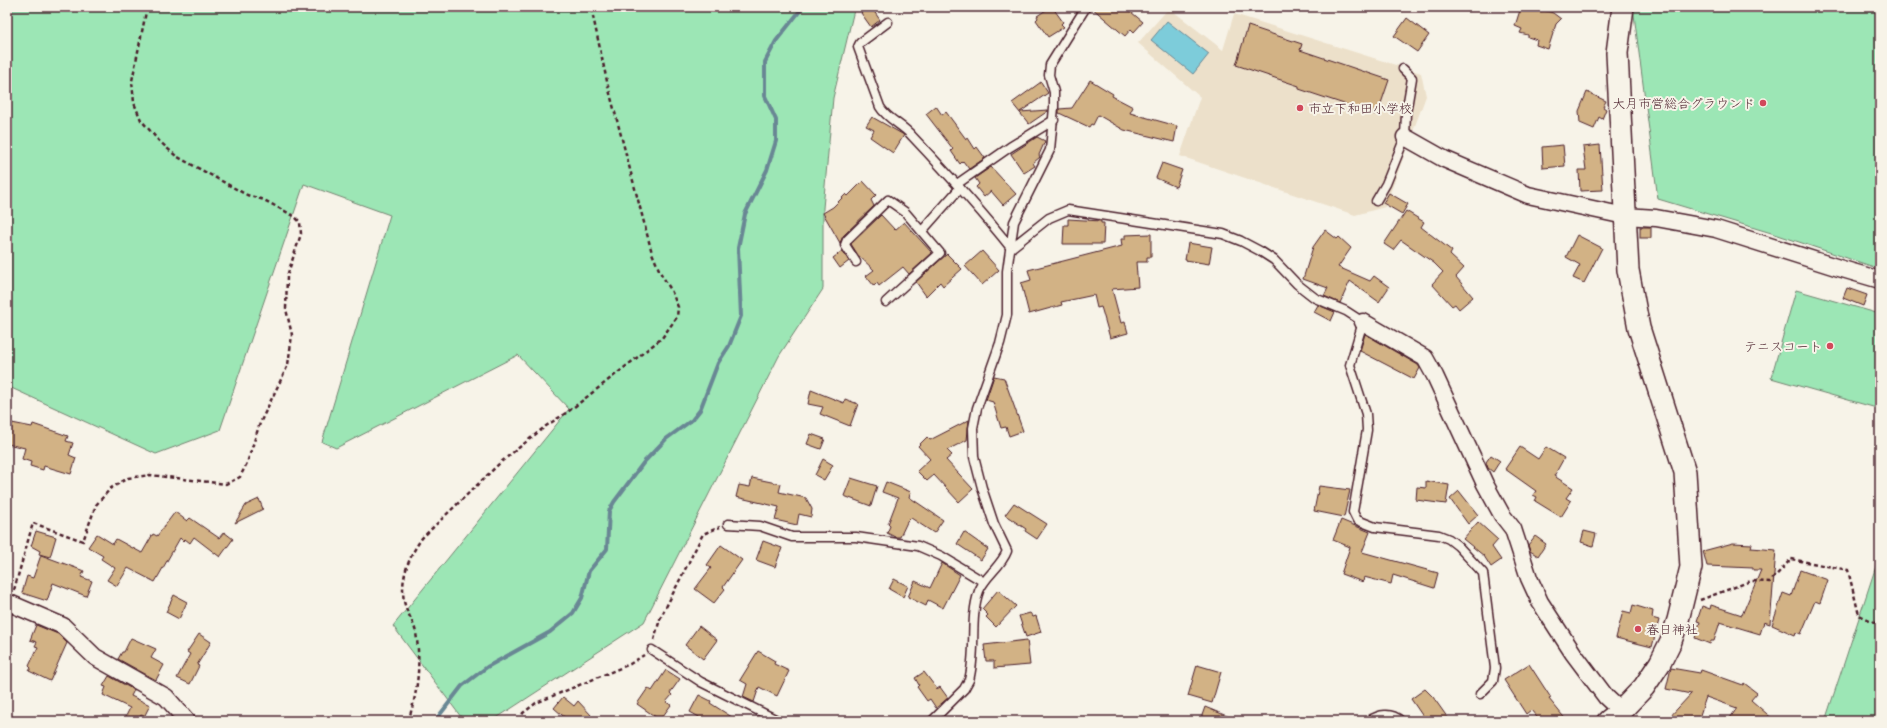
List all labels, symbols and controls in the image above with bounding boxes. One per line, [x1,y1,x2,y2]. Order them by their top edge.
place label: 大月市営総合グラウンド [1612,94,1755,112]
marker: 大月市営総合グラウンド [1758,98,1768,108]
place label: 市立下和田小学校 [1308,99,1412,117]
marker: 市立下和田小学校 [1295,103,1305,113]
place label: テニスコート [1744,337,1822,355]
marker: テニスコート [1825,341,1835,351]
place label: 春日神社 [1646,620,1698,638]
marker: 春日神社 [1633,624,1643,634]

